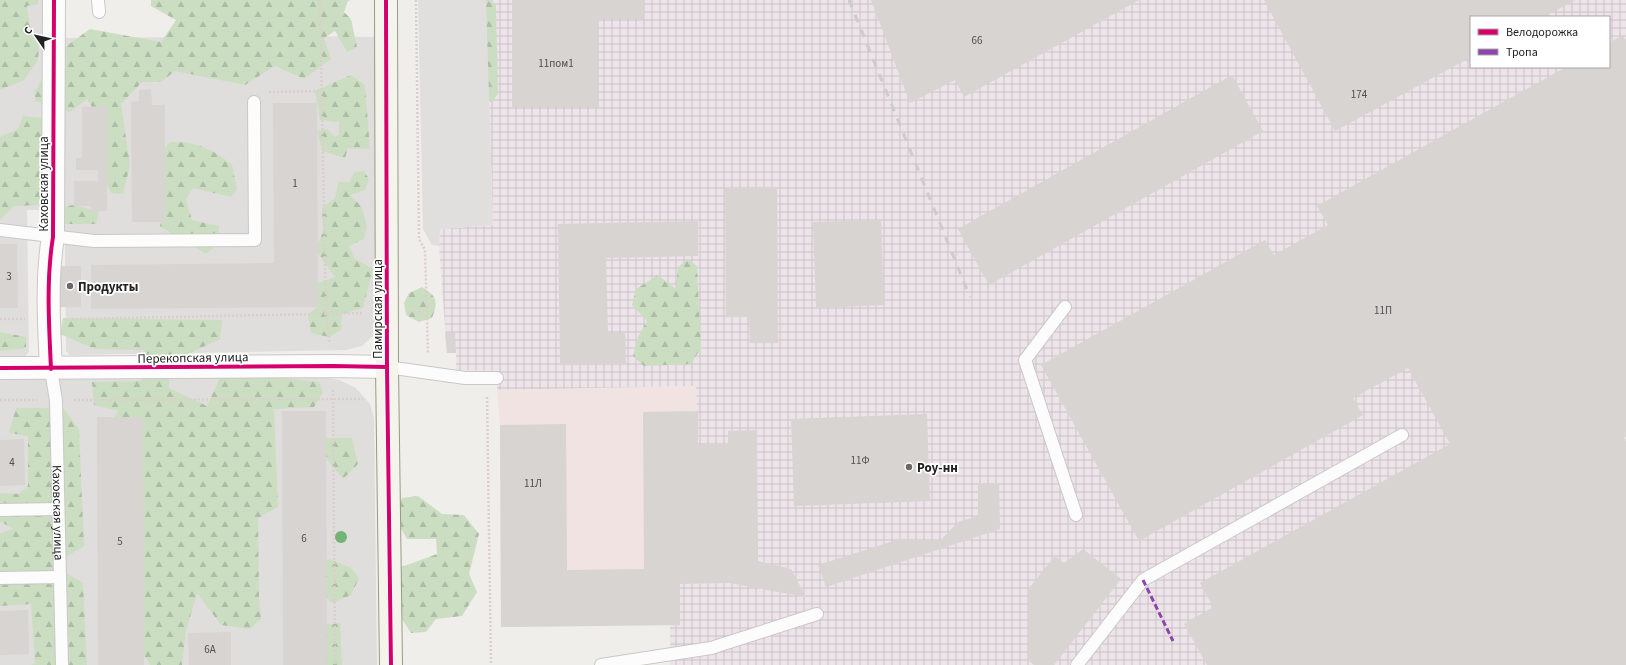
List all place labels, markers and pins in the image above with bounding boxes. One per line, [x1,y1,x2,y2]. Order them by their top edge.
place label: Продукты [78,278,138,296]
marker: Продукты [65,281,75,291]
place label: Роу-нн [917,459,958,477]
marker: Роу-нн [904,462,914,472]

